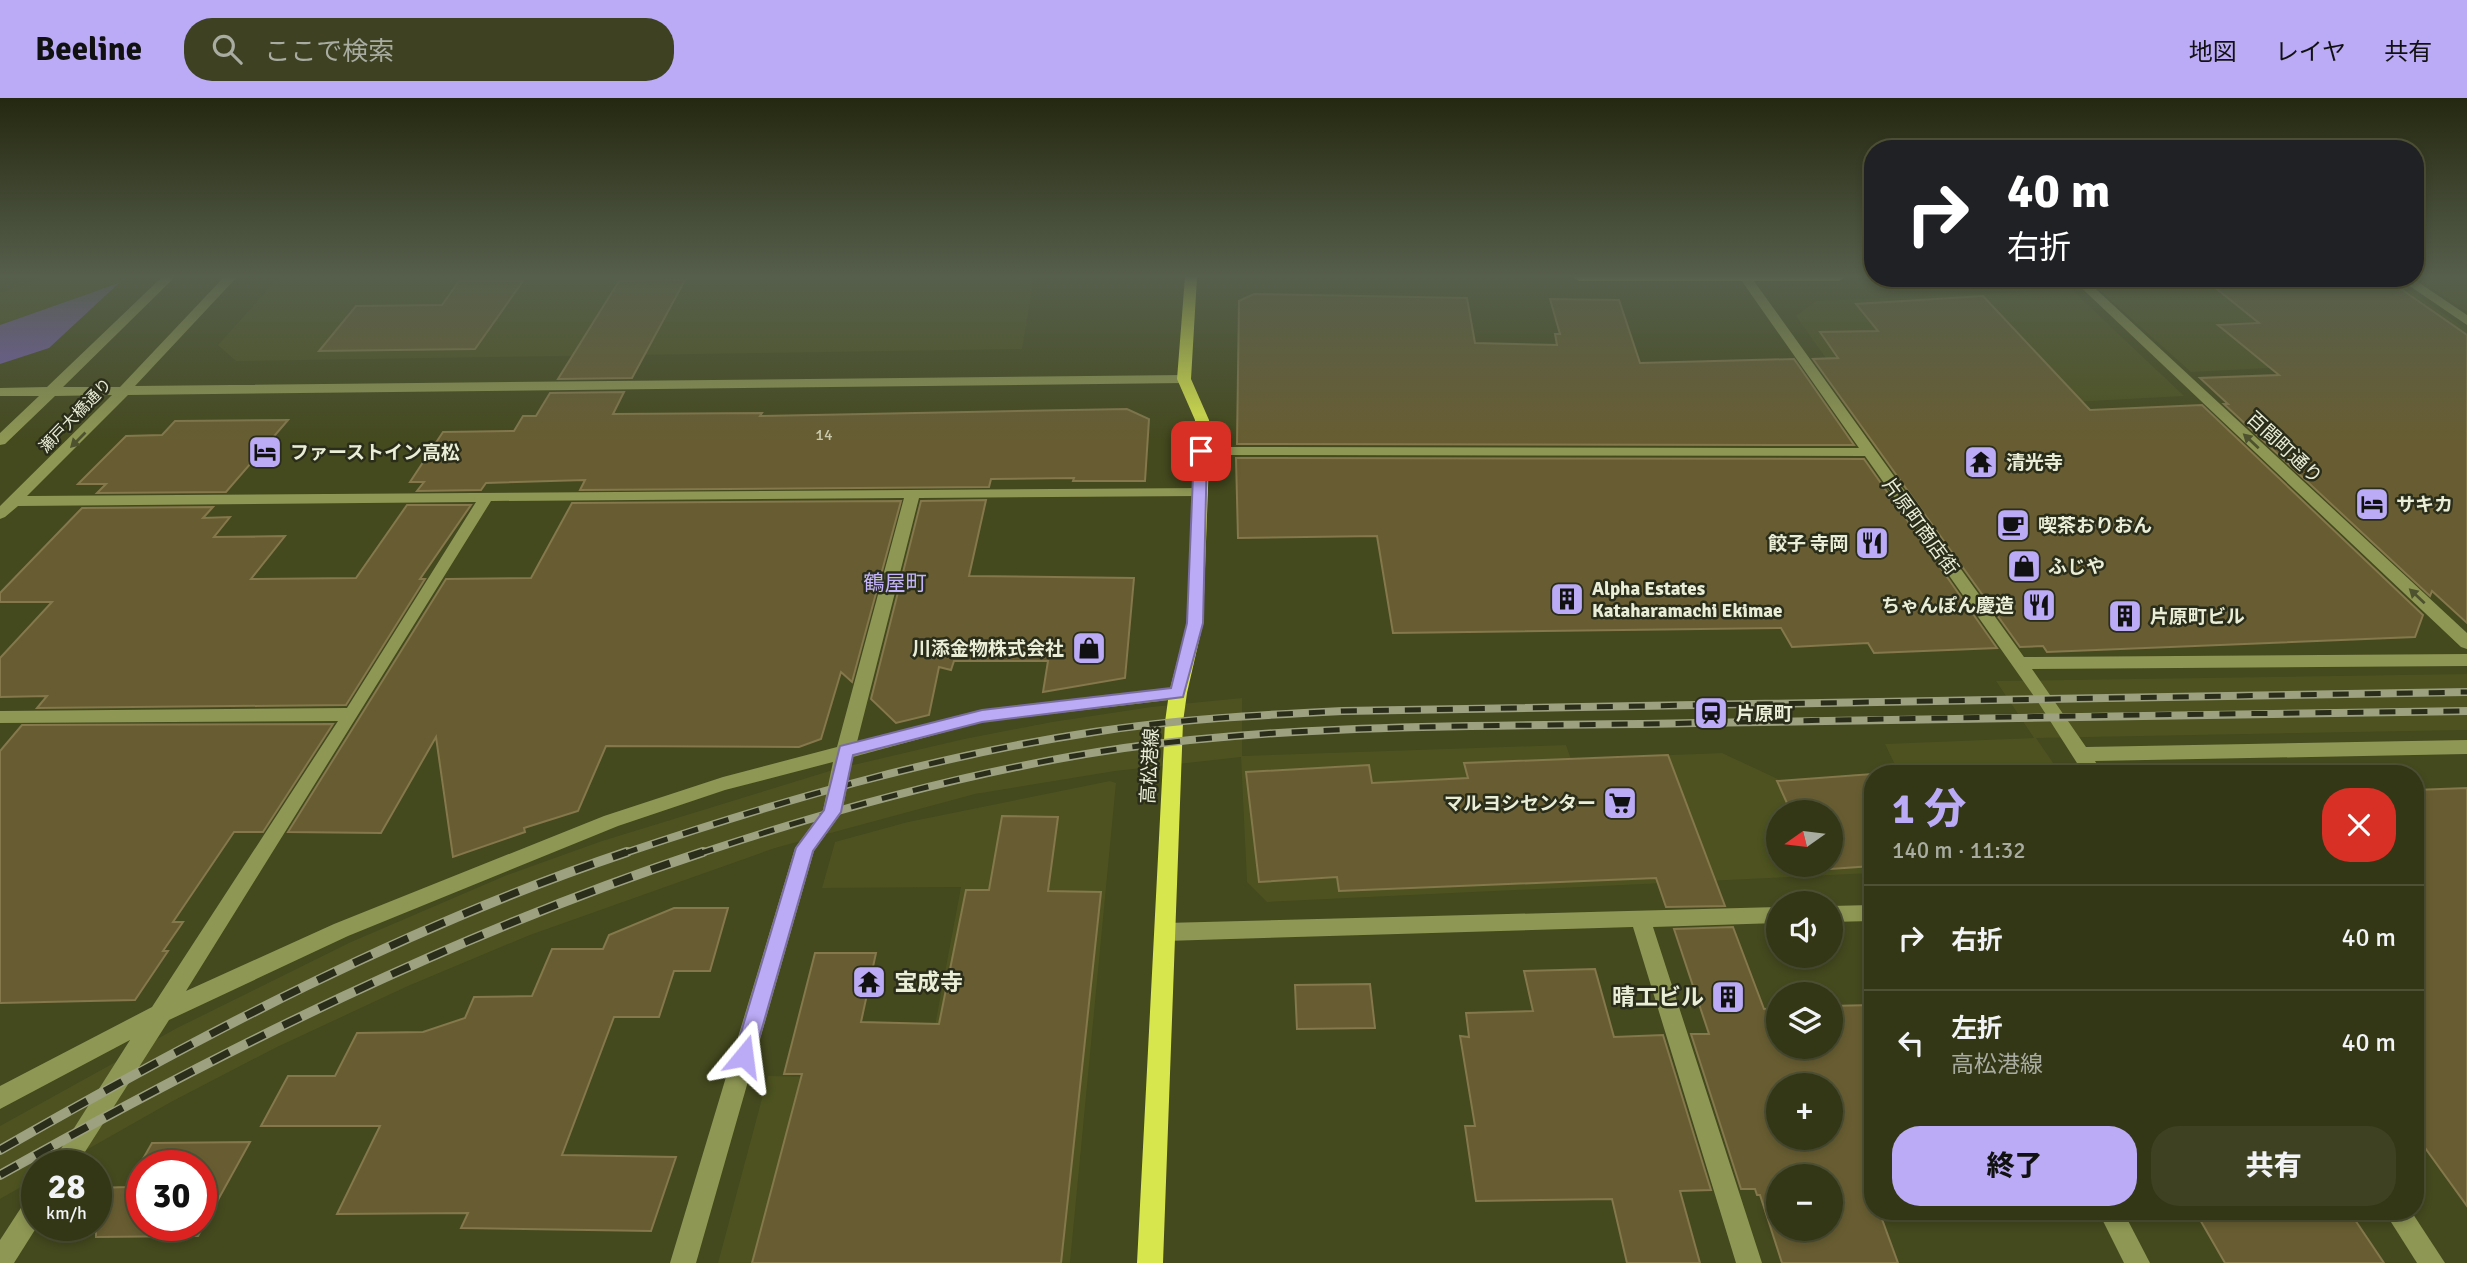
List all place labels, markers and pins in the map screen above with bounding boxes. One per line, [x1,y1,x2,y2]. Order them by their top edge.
pin [1171,421,1231,481]
hotel icon: ファーストイン高松 [246,433,284,471]
place label: ファーストイン高松 [290,441,460,465]
temple icon: 清光寺 [1962,443,2000,481]
place label: 清光寺 [2006,451,2063,475]
hotel icon: サキカ [2353,485,2391,523]
place label: サキカ [2396,493,2453,517]
cafe icon: 喫茶おりおん [1994,506,2032,544]
place label: 喫茶おりおん [2038,514,2152,538]
restaurant icon: 餃子 寺岡 [1853,524,1891,562]
place label: 餃子 寺岡 [1768,532,1848,556]
shop icon: ふじや [2005,547,2043,585]
place label: ふじや [2048,555,2105,579]
place label: Alpha Estates Kataharamachi Ekimae [1592,577,1782,623]
building icon: Alpha Estates Kataharamachi Ekimae [1548,580,1586,618]
restaurant icon: ちゃんぽん慶造 [2020,586,2058,624]
place label: ちゃんぽん慶造 [1881,594,2014,618]
building icon: 片原町ビル [2106,597,2144,635]
place label: 片原町ビル [2150,605,2245,629]
shop icon: 川添金物株式会社 [1070,629,1108,667]
place label: 川添金物株式会社 [912,637,1064,661]
station icon: 片原町 [1692,694,1730,732]
place label: 片原町 [1736,702,1793,726]
supermarket icon: マルヨシセンター [1601,784,1639,822]
place label: マルヨシセンター [1444,792,1596,816]
temple icon: 宝成寺 [850,963,888,1001]
place label: 宝成寺 [894,968,963,997]
building icon: 晴工ビル [1709,978,1747,1016]
place label: 晴工ビル [1612,983,1704,1012]

